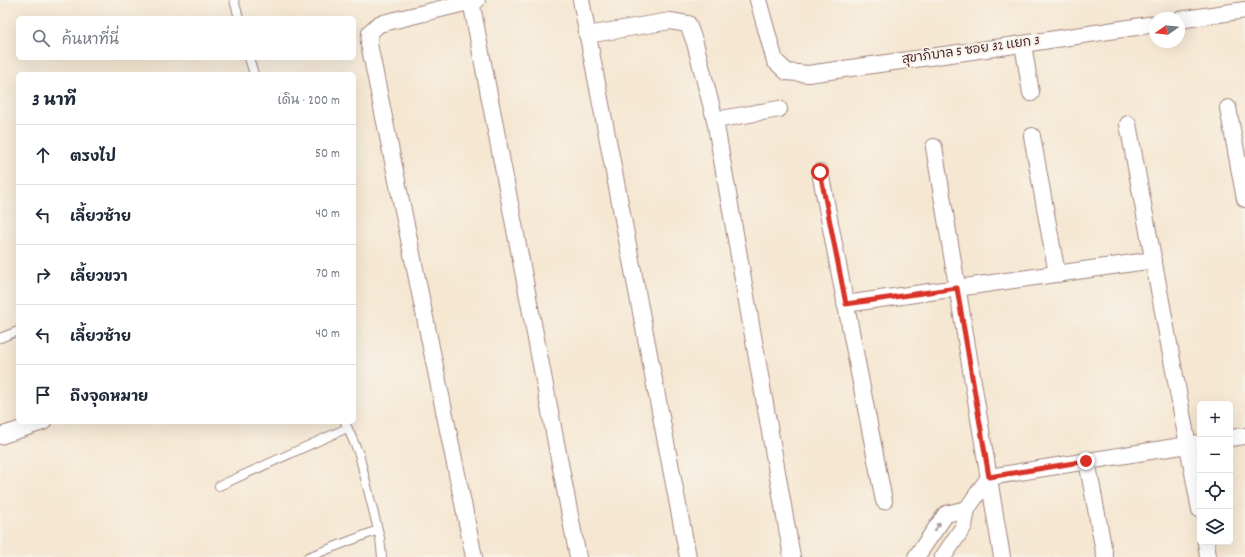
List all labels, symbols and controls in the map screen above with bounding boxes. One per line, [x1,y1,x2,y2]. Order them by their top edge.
north arrow [1149,12,1185,48]
search box [16,16,356,60]
icon: search [30,27,52,49]
text: ค้นหาที่นี่ [62,30,119,52]
street label: สุขาภิบาล 5 ซอย 32 แยก 3 [901,32,1041,70]
text: 3 นาที [32,90,76,114]
text: เดิน · 200 m [278,92,340,111]
icon: ahead [32,144,54,166]
text: 50 m [315,145,340,164]
text: ตรงไป [70,147,116,169]
route start [811,163,829,181]
icon: left [32,204,54,226]
text: 40 m [316,205,340,224]
text: เลี้ยวซ้าย [70,207,131,229]
icon: right [32,264,54,286]
text: 70 m [316,265,340,284]
text: เลี้ยวขวา [70,267,128,289]
icon: left [32,324,54,346]
text: 40 m [316,325,340,344]
text: เลี้ยวซ้าย [70,327,131,349]
icon: arrive [32,384,54,406]
text: ถึงจุดหมาย [70,387,148,409]
map controls [1197,401,1233,545]
button: + [1197,401,1233,437]
button: − [1197,437,1233,473]
route end [1077,452,1095,470]
button: locate [1197,473,1233,509]
button: layers [1197,509,1233,545]
one-way arrow [933,522,941,532]

